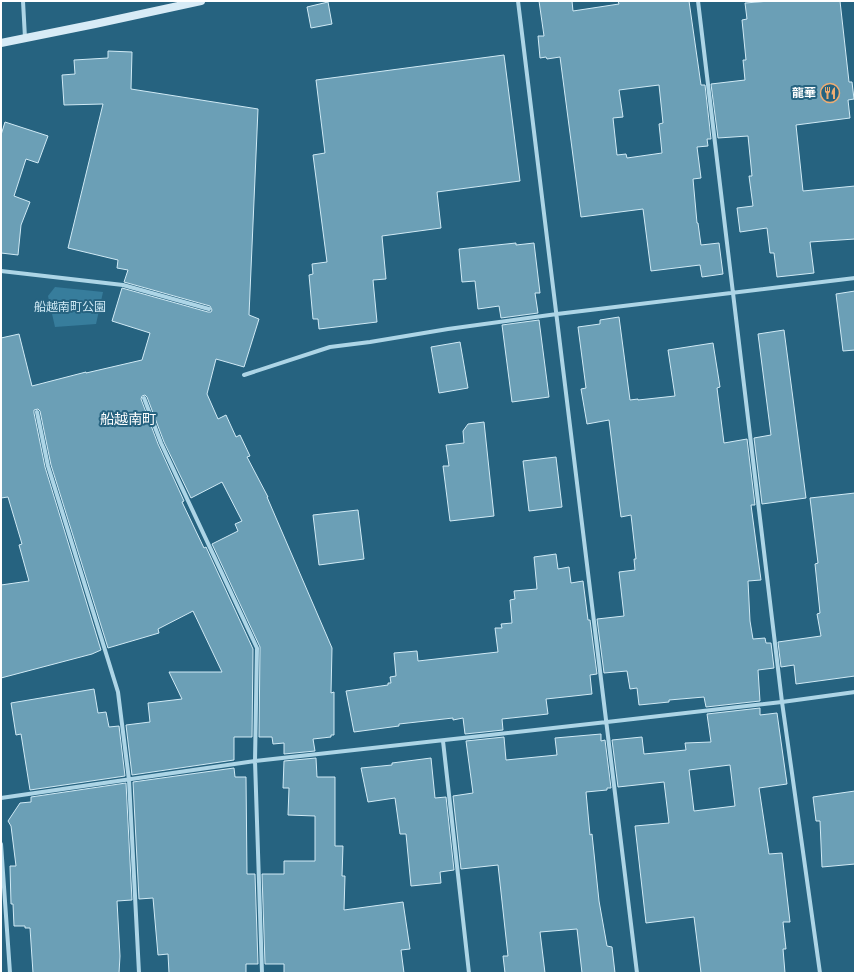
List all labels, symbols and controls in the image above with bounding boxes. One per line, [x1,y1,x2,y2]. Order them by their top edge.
restaurant icon: 龍華 [819,82,841,104]
place label: 龍華 [792,84,816,101]
park label: 船越南町公園 [34,298,106,315]
district label: 船越南町 [100,409,156,428]

